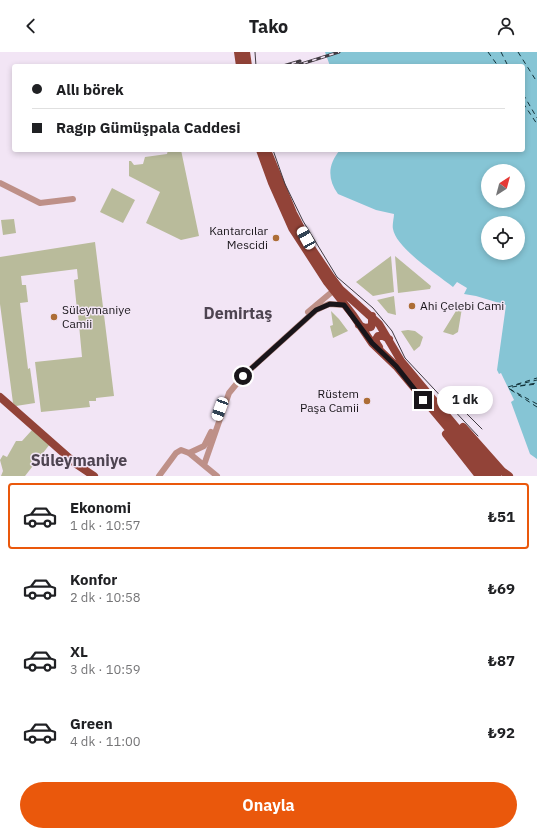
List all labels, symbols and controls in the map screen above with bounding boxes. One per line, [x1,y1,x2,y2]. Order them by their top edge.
icon: back [20,15,42,37]
text: Tako [249,15,288,38]
icon: person [495,15,517,37]
text: Allı börek [56,80,124,99]
text: Ragıp Gümüşpala Caddesi [56,118,240,137]
north arrow [481,164,525,208]
map controls [481,164,525,260]
button: locate [481,216,525,260]
place label: Kantarcılar Mescidi [209,223,269,252]
car [295,225,317,251]
marker: Kantarcılar Mescidi [271,233,281,243]
place label: Ahi Çelebi Cami [420,298,504,313]
marker: Ahi Çelebi Cami [407,301,417,311]
place label: Süleymaniye Camii [62,302,131,331]
district label: Demirtaş [204,303,272,323]
marker: Süleymaniye Camii [49,312,59,322]
route start [234,367,252,385]
place label: Rüstem Paşa Camii [300,386,359,415]
callout: 1 dk [437,386,493,414]
route end [414,391,432,409]
text: 1 dk [452,391,478,408]
car [210,396,230,422]
marker: Rüstem Paşa Camii [362,396,372,406]
district label: Süleymaniye [31,450,127,470]
icon: car [22,498,58,534]
text: Ekonomi [70,498,131,517]
text: ₺51 [488,507,515,526]
text: 1 dk · 10:57 [70,517,141,534]
icon: car [22,570,58,606]
text: Konfor [70,570,117,589]
text: ₺69 [488,579,515,598]
text: 2 dk · 10:58 [70,589,141,606]
icon: car [22,642,58,678]
text: XL [70,642,88,661]
text: ₺87 [488,651,515,670]
text: 3 dk · 10:59 [70,661,141,678]
icon: car [22,714,58,750]
text: Green [70,714,113,733]
text: ₺92 [488,723,515,742]
text: 4 dk · 11:00 [70,733,141,750]
button: Onayla [20,782,517,828]

